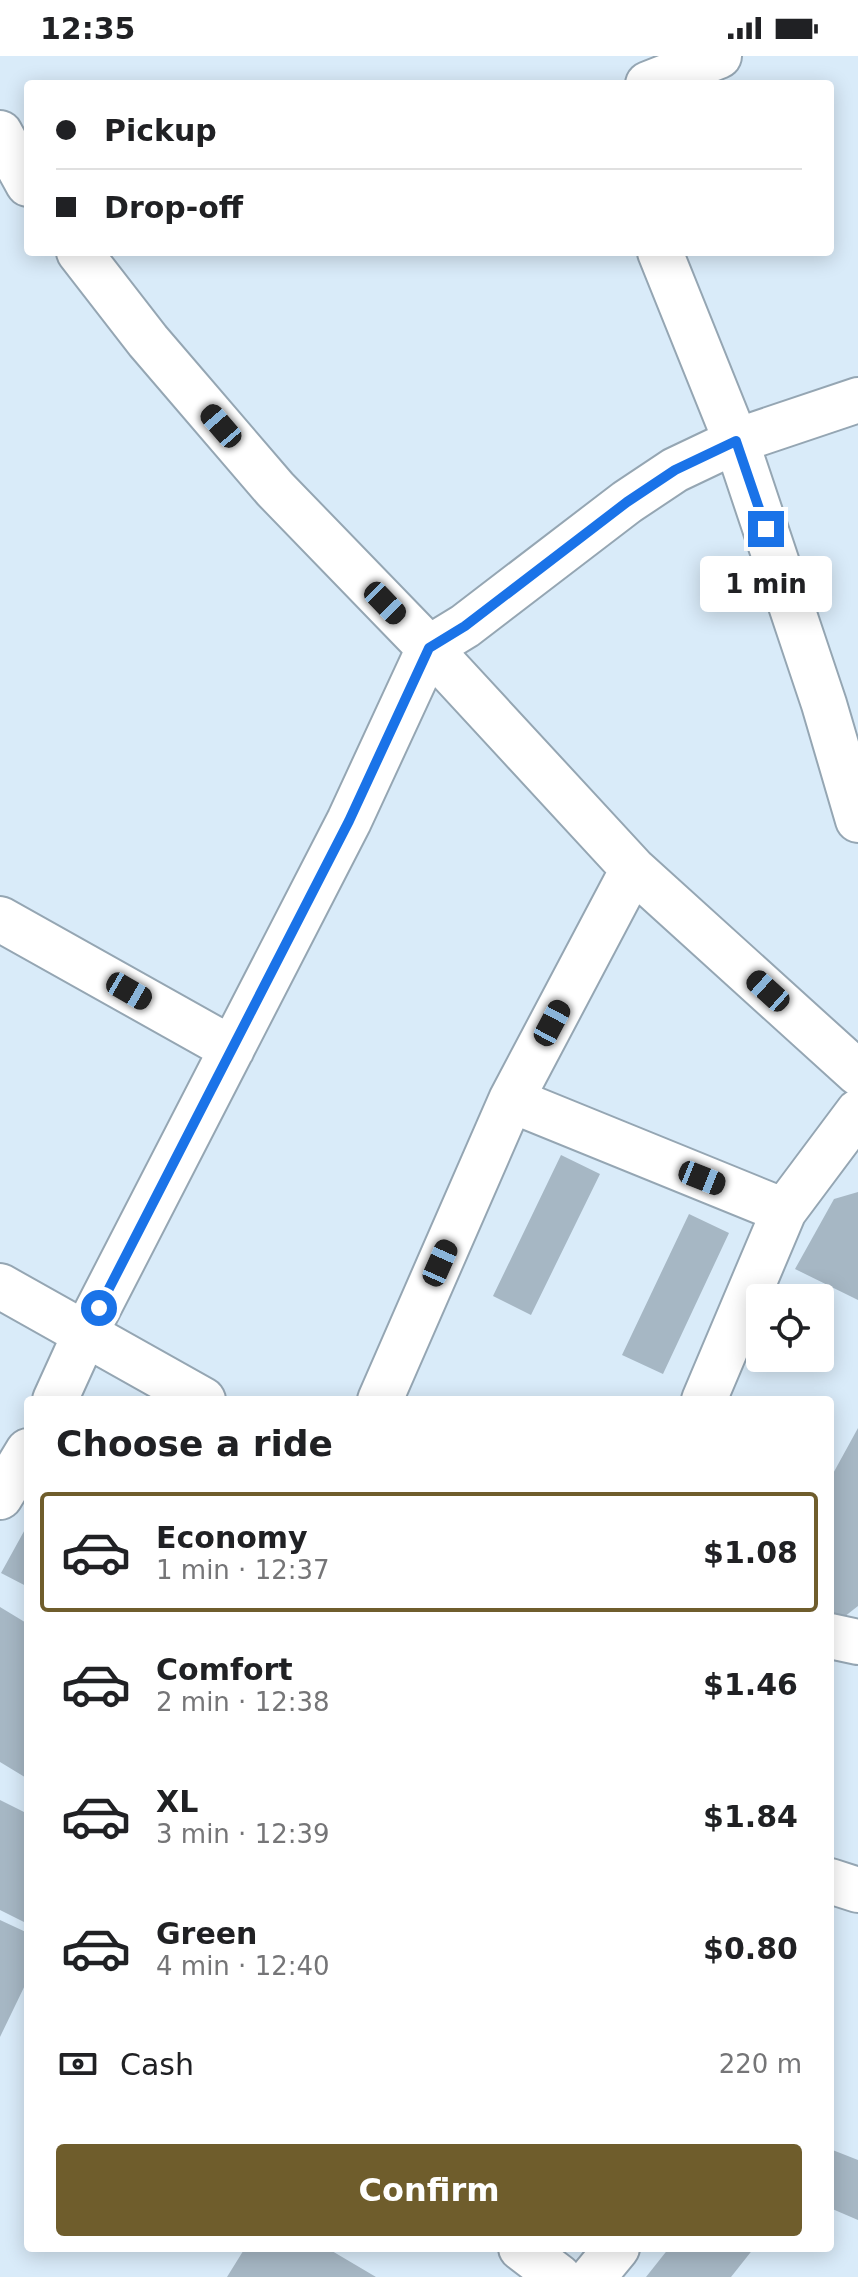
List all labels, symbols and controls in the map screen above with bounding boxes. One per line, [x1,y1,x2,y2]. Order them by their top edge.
text: 12:35 [40,11,136,46]
text: Pickup [104,113,217,148]
text: Drop-off [104,190,243,225]
car [196,400,246,452]
route end [748,511,784,547]
callout: 1 min [700,557,832,613]
text: 1 min [725,569,807,599]
car [360,577,410,629]
car [742,966,794,1016]
car [102,969,156,1013]
car [530,996,574,1050]
car [675,1158,729,1198]
car [419,1236,461,1290]
map controls [746,1284,834,1372]
button: locate [746,1284,834,1372]
route start [81,1290,117,1326]
text: Choose a ride [56,1423,333,1464]
icon: car [60,1516,132,1588]
text: Economy [156,1520,308,1555]
text: $1.08 [703,1535,798,1570]
text: 1 min · 12:37 [156,1555,330,1585]
icon: car [60,1648,132,1720]
text: Comfort [156,1652,293,1687]
text: $1.46 [703,1667,798,1702]
text: 2 min · 12:38 [156,1687,330,1717]
icon: car [60,1780,132,1852]
text: XL [156,1784,198,1819]
text: $1.84 [703,1799,798,1834]
text: 3 min · 12:39 [156,1819,330,1849]
icon: car [60,1912,132,1984]
text: Green [156,1916,257,1951]
text: $0.80 [703,1931,798,1966]
text: 4 min · 12:40 [156,1951,330,1981]
icon: cash [56,2042,100,2086]
text: Cash [120,2047,194,2082]
text: 220 m [719,2049,802,2079]
button: Confirm [56,2144,802,2236]

